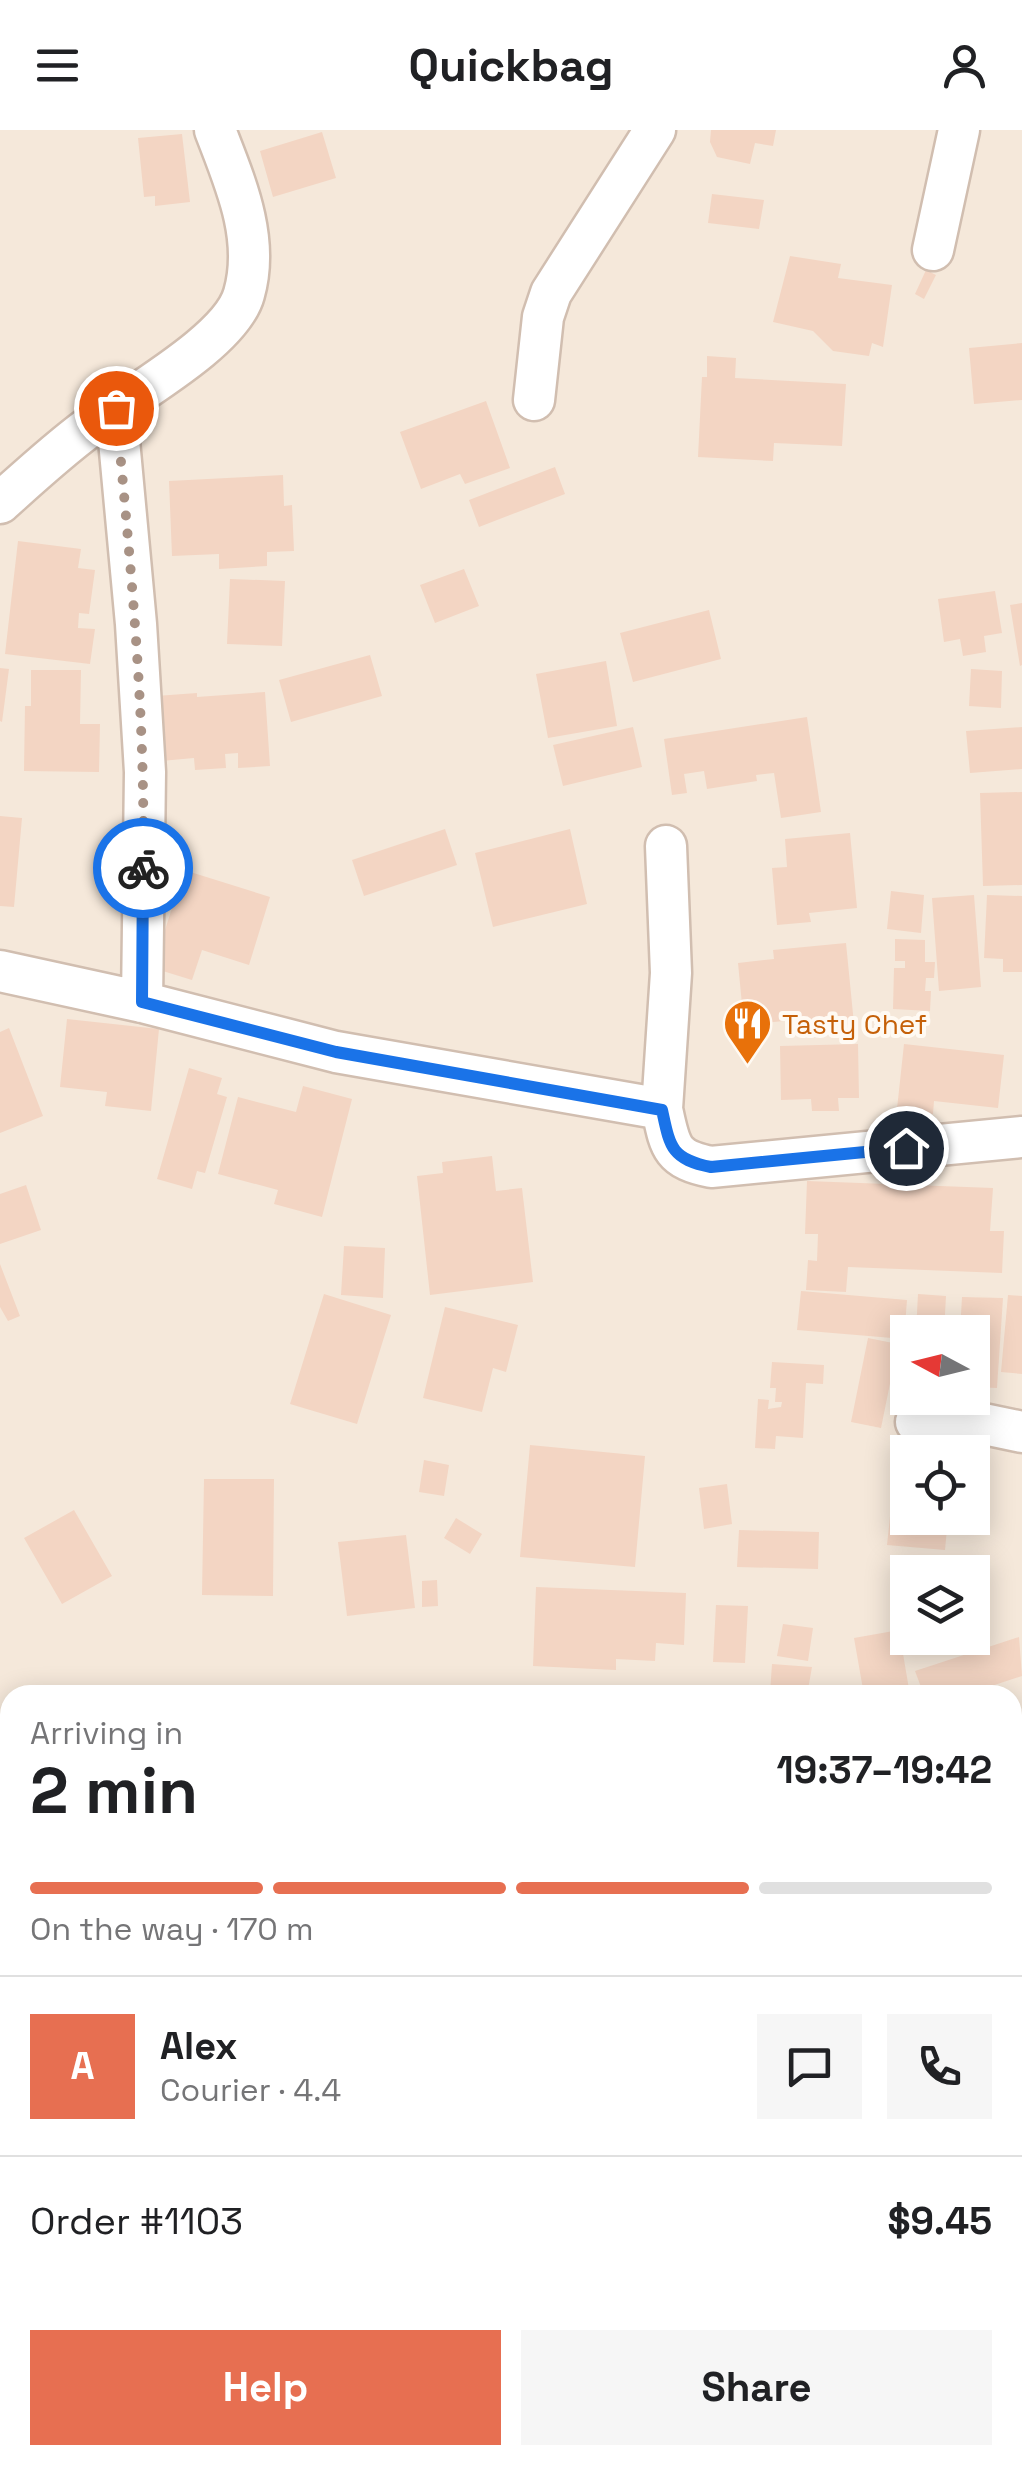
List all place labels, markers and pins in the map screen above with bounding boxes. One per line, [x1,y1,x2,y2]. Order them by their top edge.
pin [74,366,159,451]
restaurant icon: Tasty Chef [721,998,773,1066]
place label: Tasty Chef [782,1006,927,1042]
pin [864,1106,949,1191]

